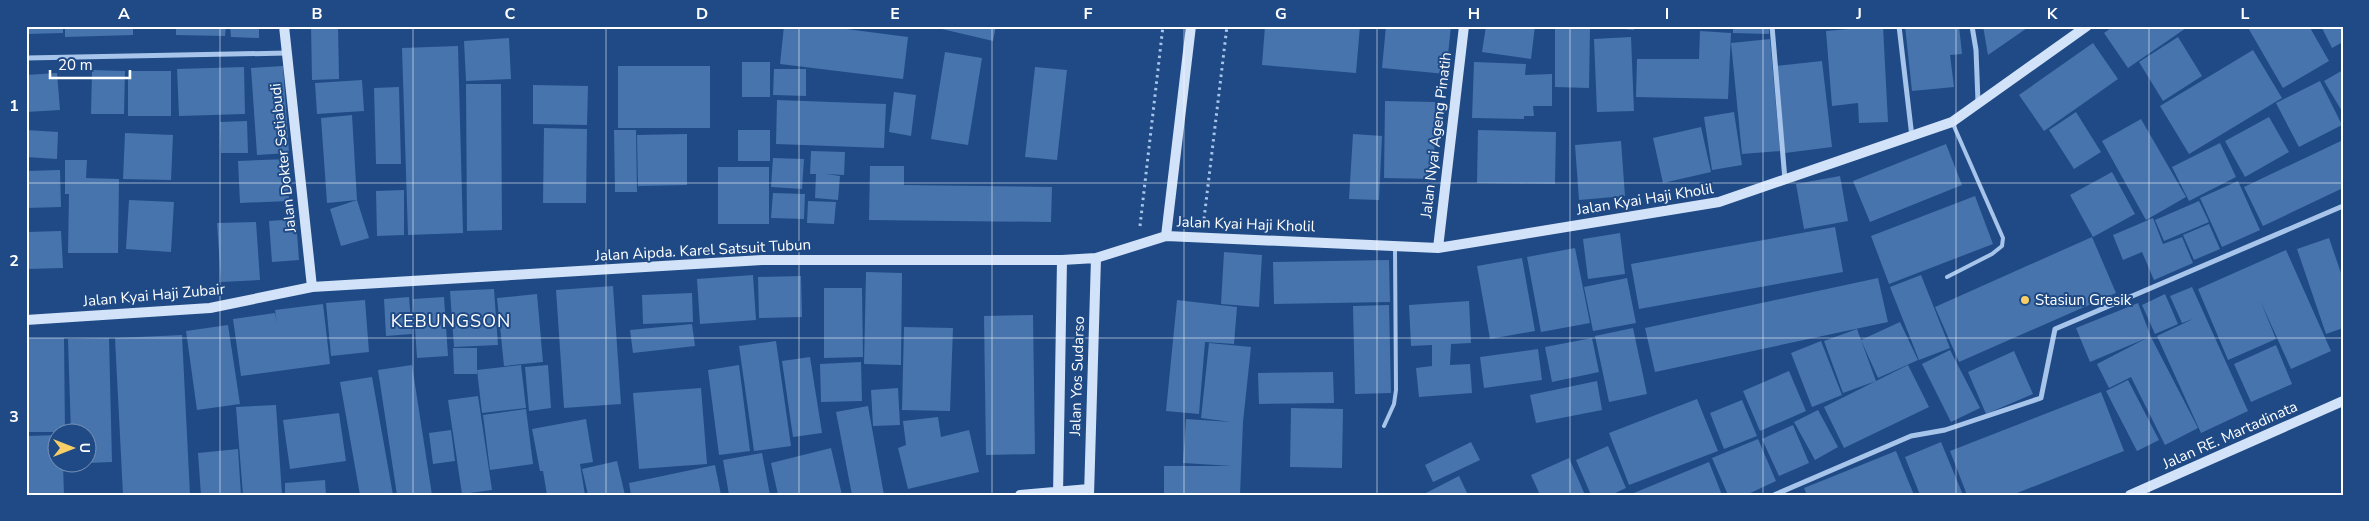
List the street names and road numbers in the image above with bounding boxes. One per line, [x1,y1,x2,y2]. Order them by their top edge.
street label: Jalan Nyai Ageng Pinatih [1416,51,1456,220]
street label: Jalan Dokter Setiabudi [265,82,301,235]
street label: Jalan Kyai Haji Kholil [1574,178,1715,220]
street label: Jalan Kyai Haji Kholil [1176,212,1316,236]
street label: Jalan Aipda. Karel Satsuit Tubun [593,234,812,266]
street label: Jalan Kyai Haji Zubair [81,279,226,311]
street label: Jalan Yos Sudarso [1065,316,1089,437]
street label: Jalan RE. Martadinata [2159,396,2300,474]

